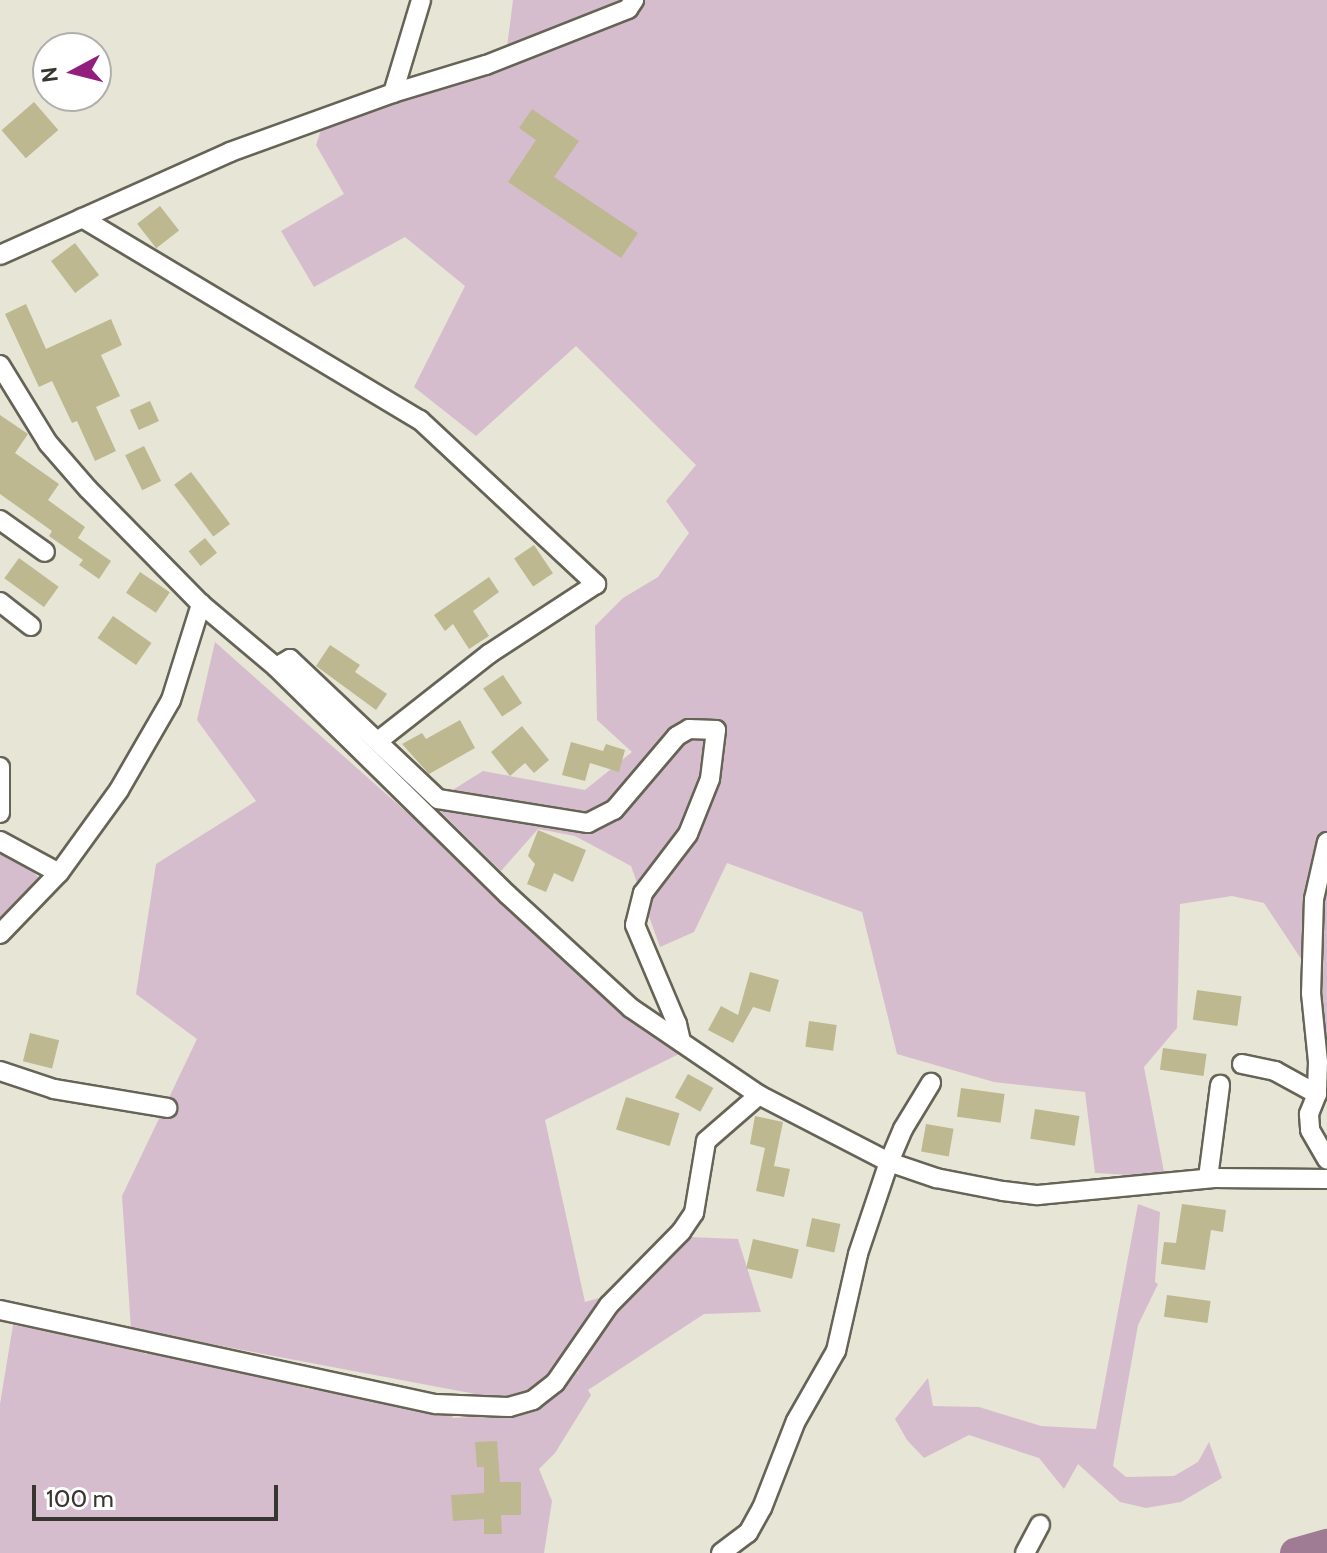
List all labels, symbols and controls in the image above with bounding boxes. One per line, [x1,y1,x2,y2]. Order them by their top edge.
north arrow [32,32,112,112]
text: N [35,65,64,84]
scale bar [36,1469,282,1519]
text: 100 m [46,1484,114,1513]

